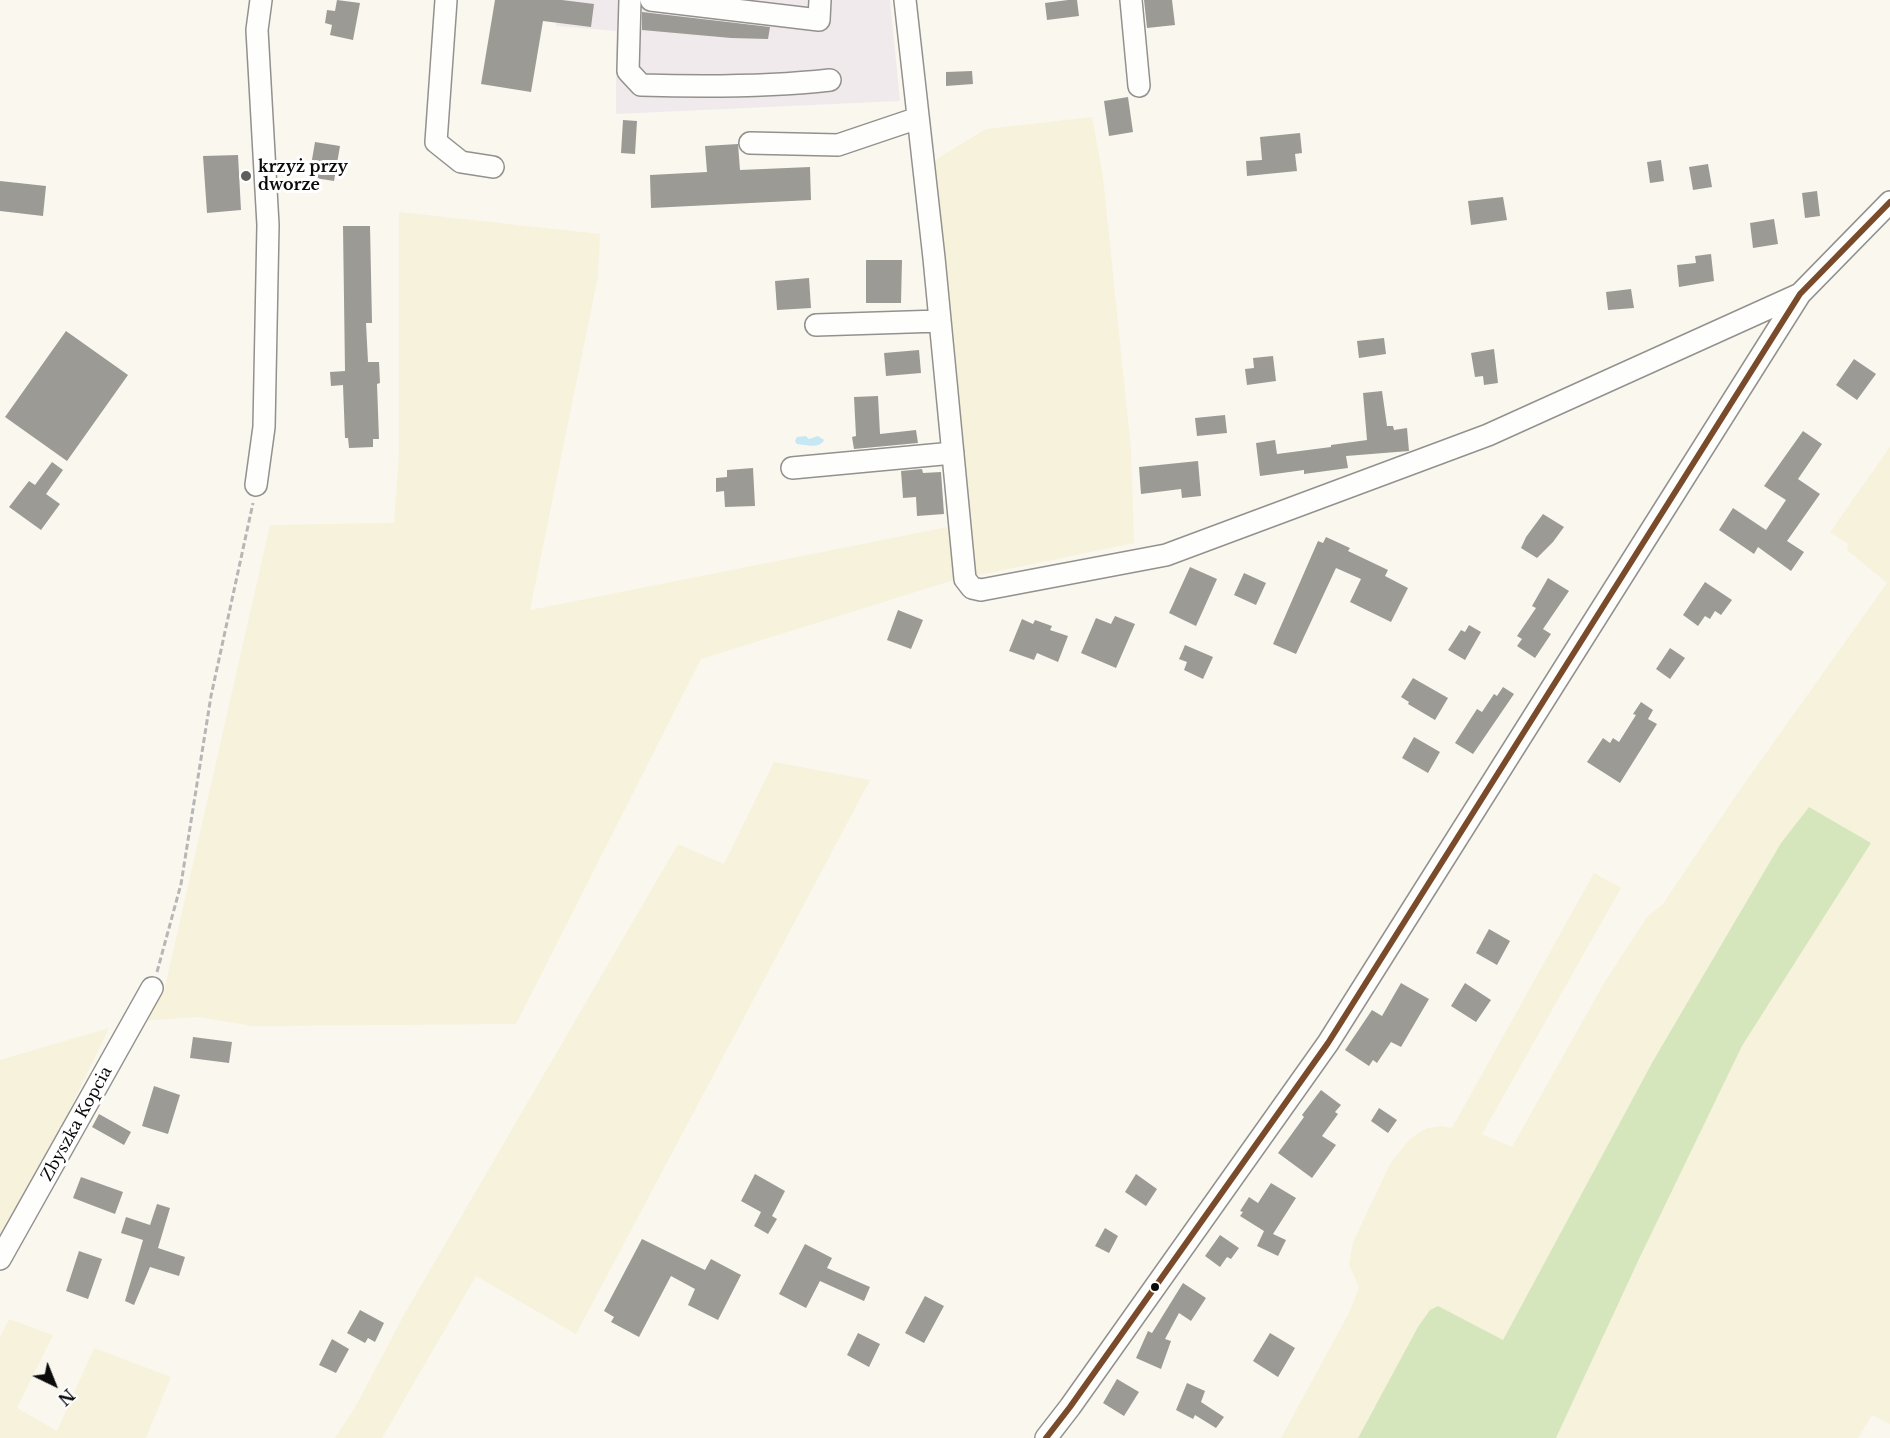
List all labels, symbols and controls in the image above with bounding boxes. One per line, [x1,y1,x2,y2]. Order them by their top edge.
place label: krzyż przy dworze [258,157,348,195]
marker: krzyż przy dworze [239,169,253,183]
street label: Zbyszka Kopcia [38,1063,116,1185]
unlabelled marker [1149,1281,1161,1293]
north arrow [24,1354,84,1414]
text: N [54,1385,79,1410]

